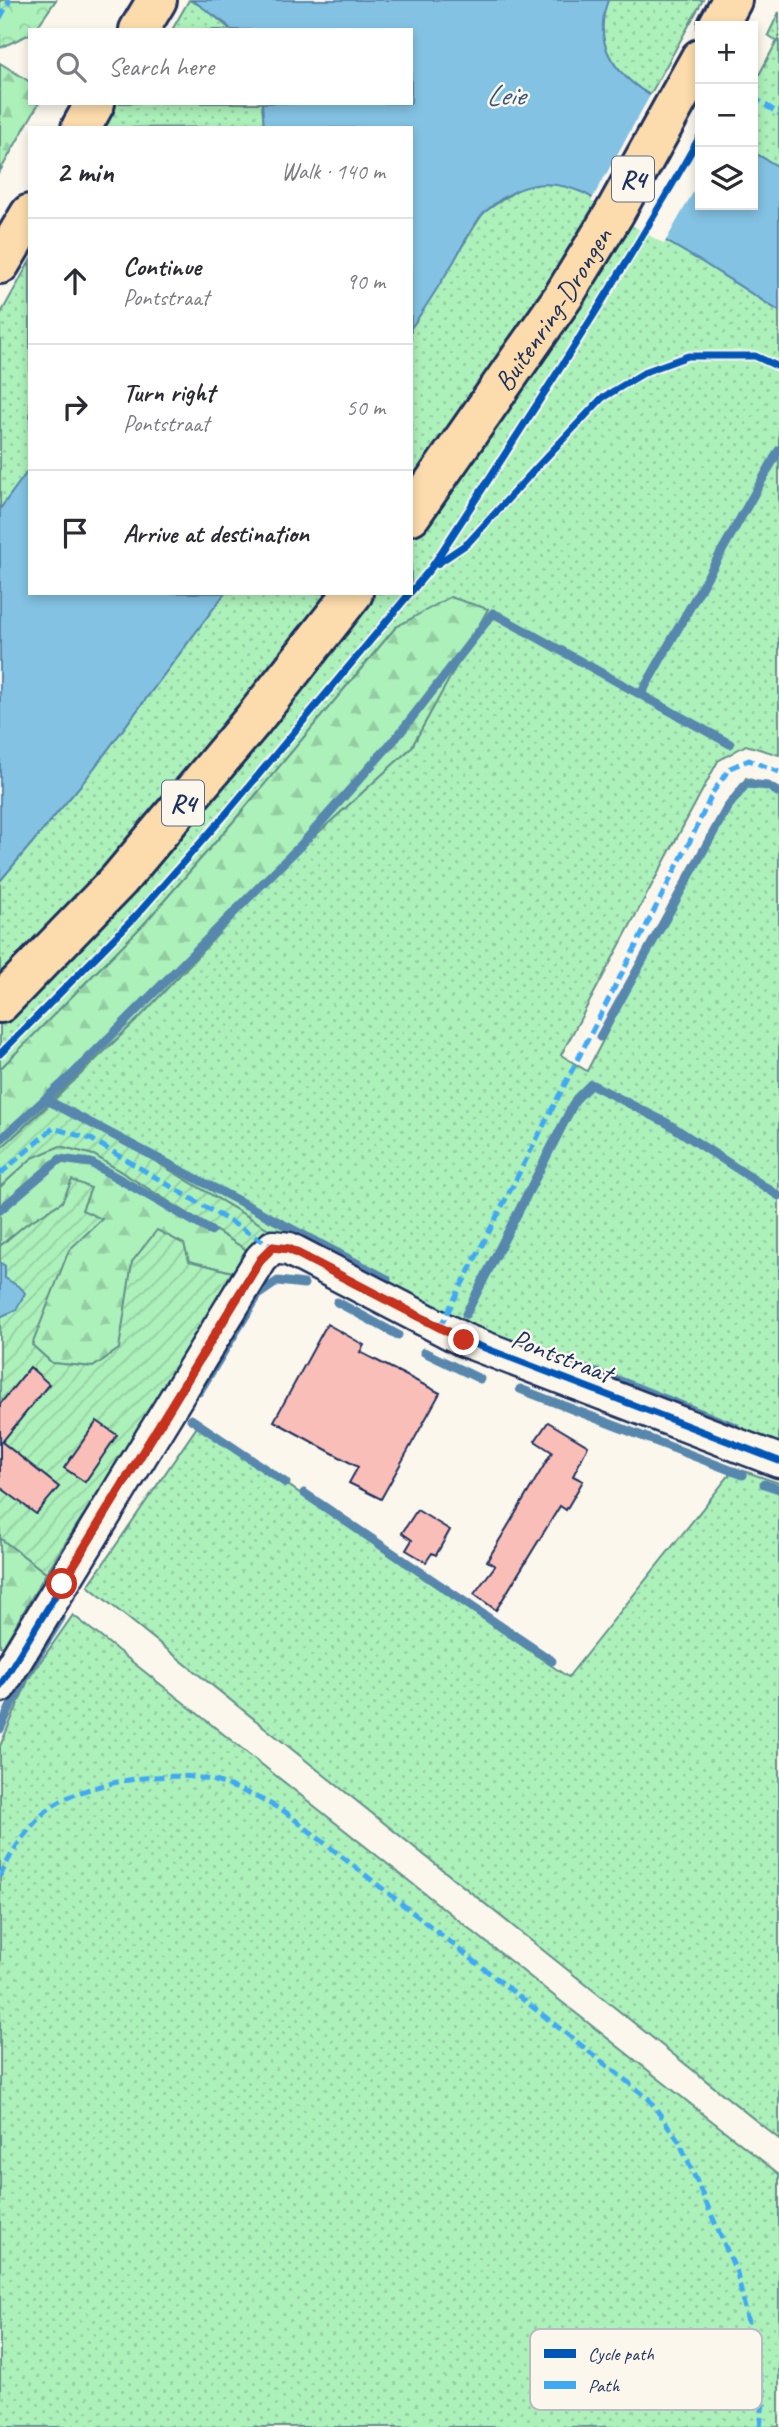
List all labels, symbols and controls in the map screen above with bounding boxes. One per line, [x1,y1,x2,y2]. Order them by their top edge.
map controls [695,21,758,210]
button: + [695,21,758,84]
search box [28,28,413,105]
icon: search [52,48,90,86]
text: Search here [108,50,214,83]
water label: Leie [486,76,528,114]
button: − [695,84,758,147]
button: layers [695,147,758,210]
text: 2 min [56,153,113,191]
road number: R4 [612,156,654,202]
text: Walk · 140 m [281,157,385,186]
street label: Buitenring-Drongen [486,220,620,398]
text: Continue [123,250,201,283]
icon: ahead [56,262,94,300]
text: 90 m [346,267,385,296]
text: Pontstraat [123,283,209,312]
text: Turn right [123,376,214,409]
icon: right [56,388,94,426]
text: 50 m [346,393,385,422]
text: Pontstraat [123,409,209,438]
icon: arrive [56,514,94,552]
text: Arrive at destination [123,517,309,550]
road number: R4 [162,780,204,825]
street label: Pontstraat [507,1320,620,1392]
route end [448,1324,479,1355]
route start [46,1568,77,1599]
legend [530,2329,762,2410]
text: Cycle path [588,2342,654,2366]
text: Path [588,2374,621,2398]

